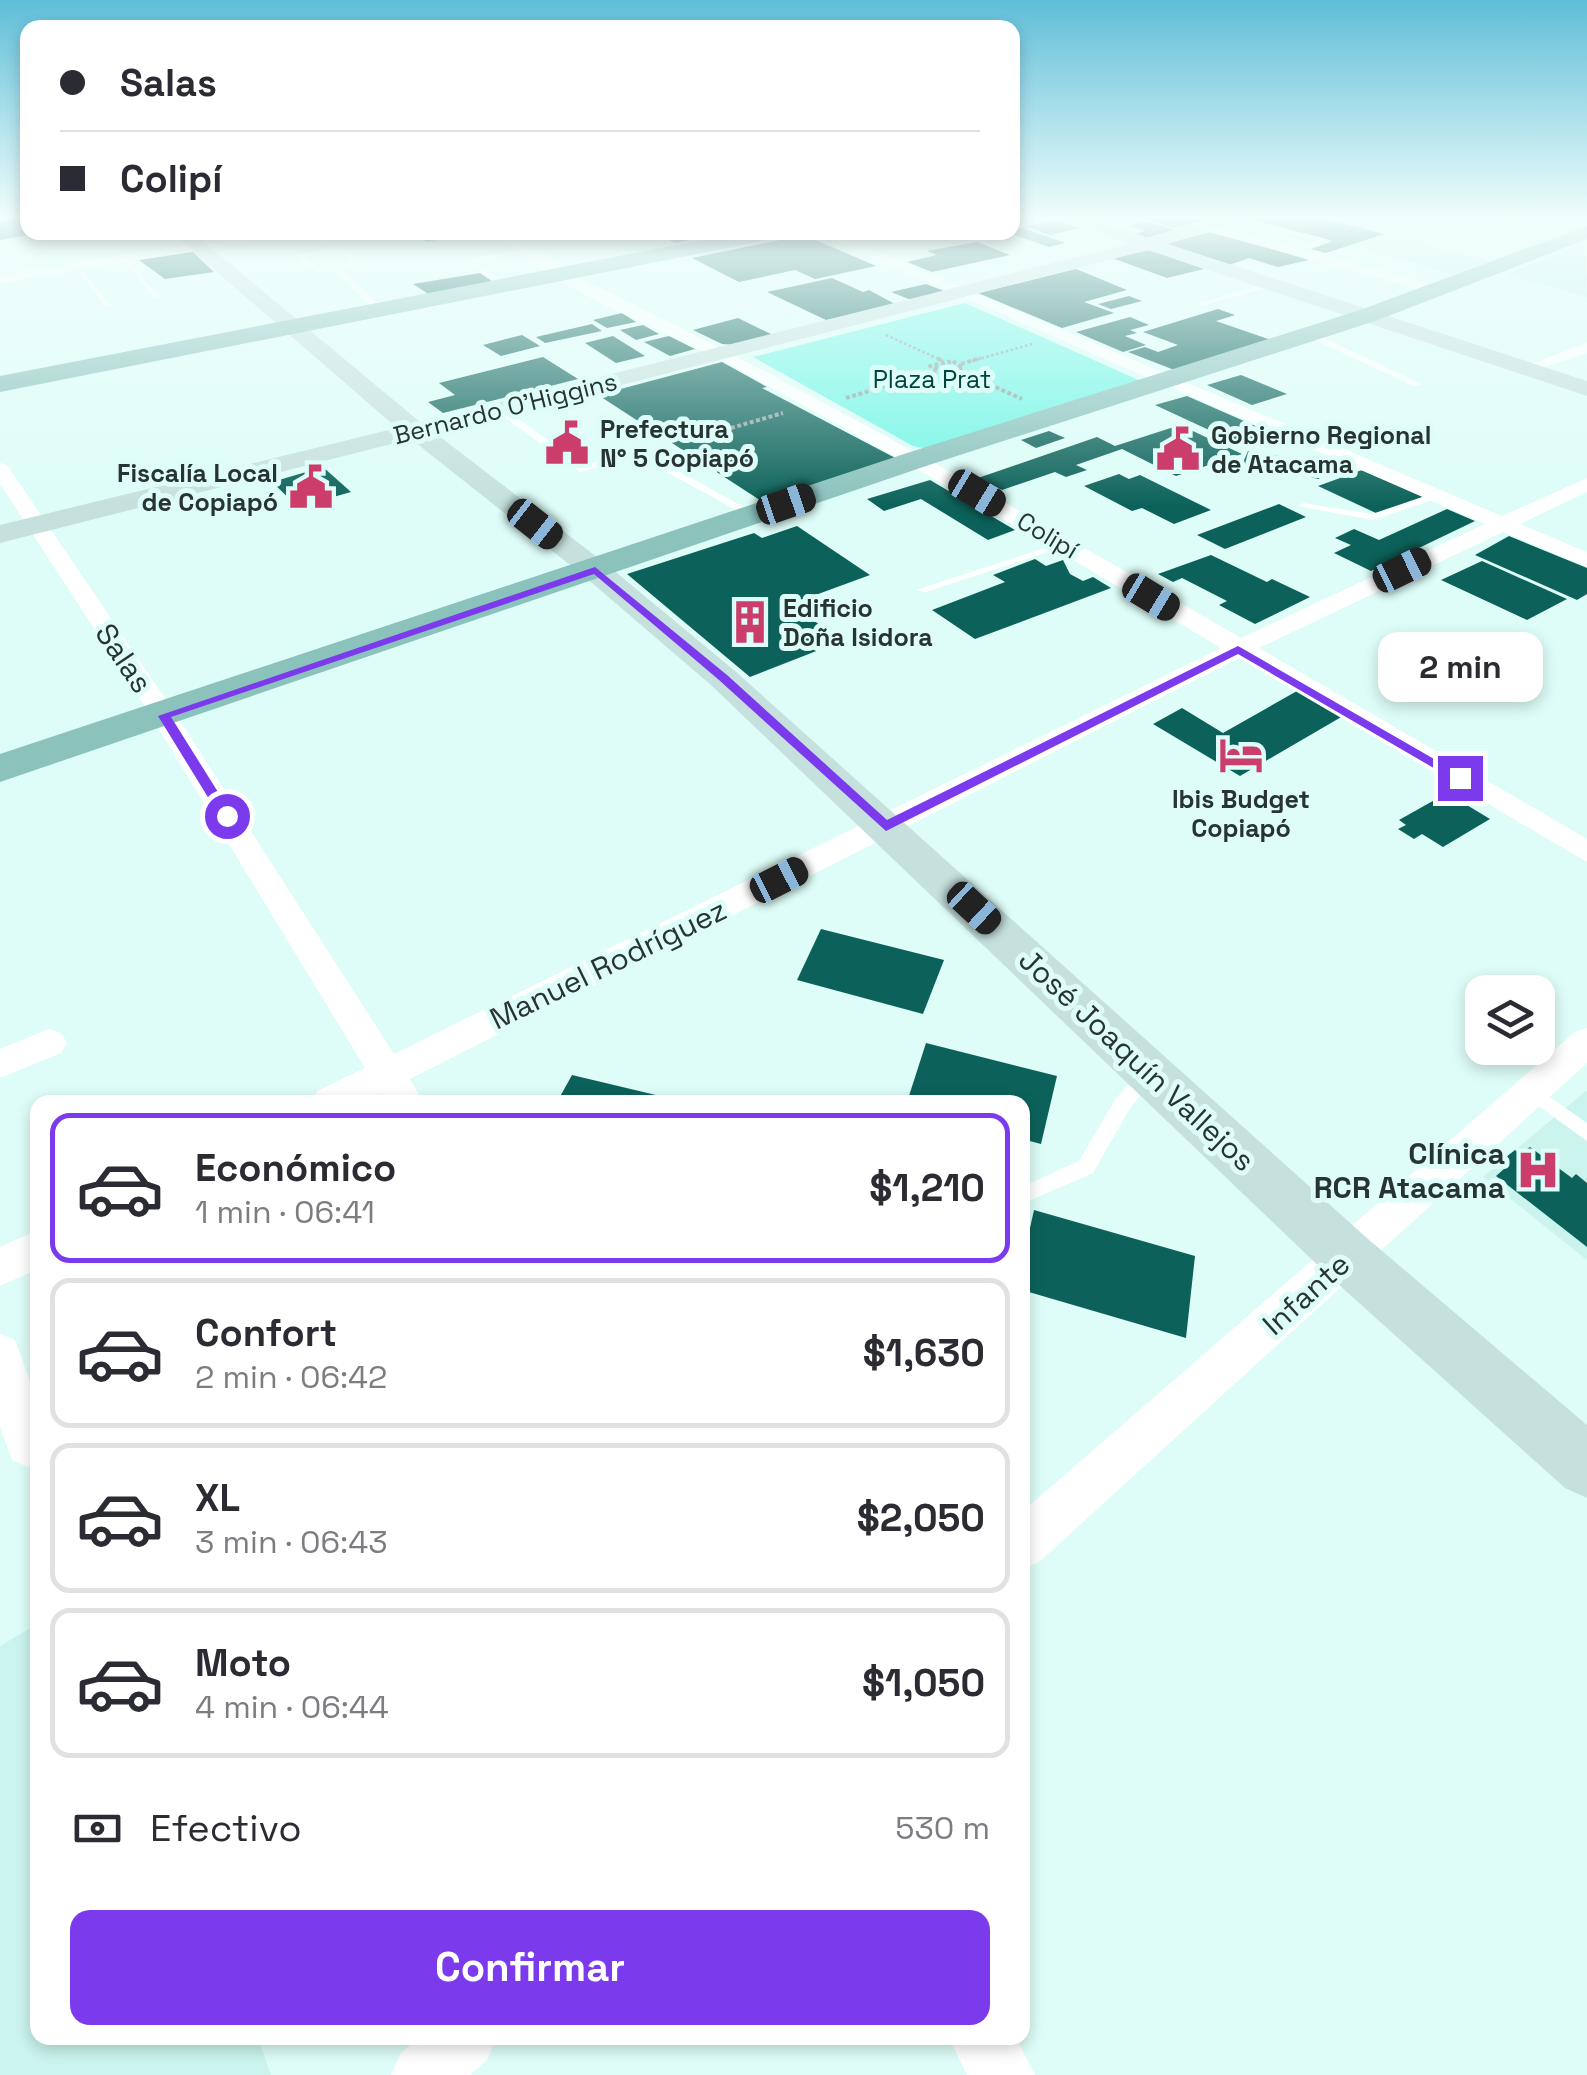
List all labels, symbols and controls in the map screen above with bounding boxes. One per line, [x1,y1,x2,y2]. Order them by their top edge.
text: Salas [120,59,217,107]
text: Colipí [120,155,222,203]
park label: Plaza Prat [873,363,991,395]
street label: Bernardo O'Higgins [390,365,620,451]
place label: Prefectura N° 5 Copiapó [600,413,754,474]
public building icon: Prefectura N° 5 Copiapó [543,419,591,467]
place label: Gobierno Regional de Atacama [1211,419,1431,480]
public building icon: Gobierno Regional de Atacama [1154,425,1202,473]
place label: Fiscalía Local de Copiapó [117,457,278,518]
public building icon: Fiscalía Local de Copiapó [287,463,335,511]
car [944,465,1010,521]
car [753,480,819,528]
car [502,494,568,554]
street label: Colipí [1011,504,1085,566]
car [1368,543,1436,597]
car [1118,569,1184,625]
place label: Edificio Doña Isidora [783,592,933,653]
building icon: Edificio Doña Isidora [726,598,774,646]
street label: Salas [87,616,161,700]
callout: 2 min [1378,633,1542,703]
text: 2 min [1419,647,1502,687]
hotel icon: Ibis Budget Copiapó [1217,731,1265,779]
route end [1438,756,1483,801]
place label: Ibis Budget Copiapó [1172,783,1310,844]
route start [205,794,250,839]
car [745,853,813,907]
car [942,877,1006,939]
street label: Manuel Rodríguez [483,890,733,1038]
street label: José Joaquín Vallejos [1011,940,1263,1180]
map controls [1465,975,1555,1065]
button: layers [1465,975,1555,1065]
place label: Clínica RCR Atacama [1314,1134,1505,1207]
icon: car [75,1143,165,1233]
text: Económico [195,1144,396,1192]
hospital icon: Clínica RCR Atacama [1514,1146,1562,1194]
text: $1,210 [869,1164,985,1212]
text: 1 min · 06:41 [195,1192,375,1232]
street label: Infante [1254,1245,1358,1343]
icon: car [75,1308,165,1398]
text: Confort [195,1309,337,1357]
text: $1,630 [863,1329,985,1377]
text: 2 min · 06:42 [195,1357,387,1397]
icon: car [75,1473,165,1563]
text: XL [195,1474,240,1522]
text: $2,050 [857,1494,985,1542]
text: 3 min · 06:43 [195,1522,387,1562]
icon: car [75,1638,165,1728]
text: Moto [195,1639,291,1687]
text: $1,050 [862,1659,985,1707]
text: 4 min · 06:44 [195,1687,389,1727]
icon: cash [70,1801,125,1856]
text: Efectivo [150,1804,302,1852]
text: 530 m [895,1808,990,1848]
button: Confirmar [70,1910,990,2025]

